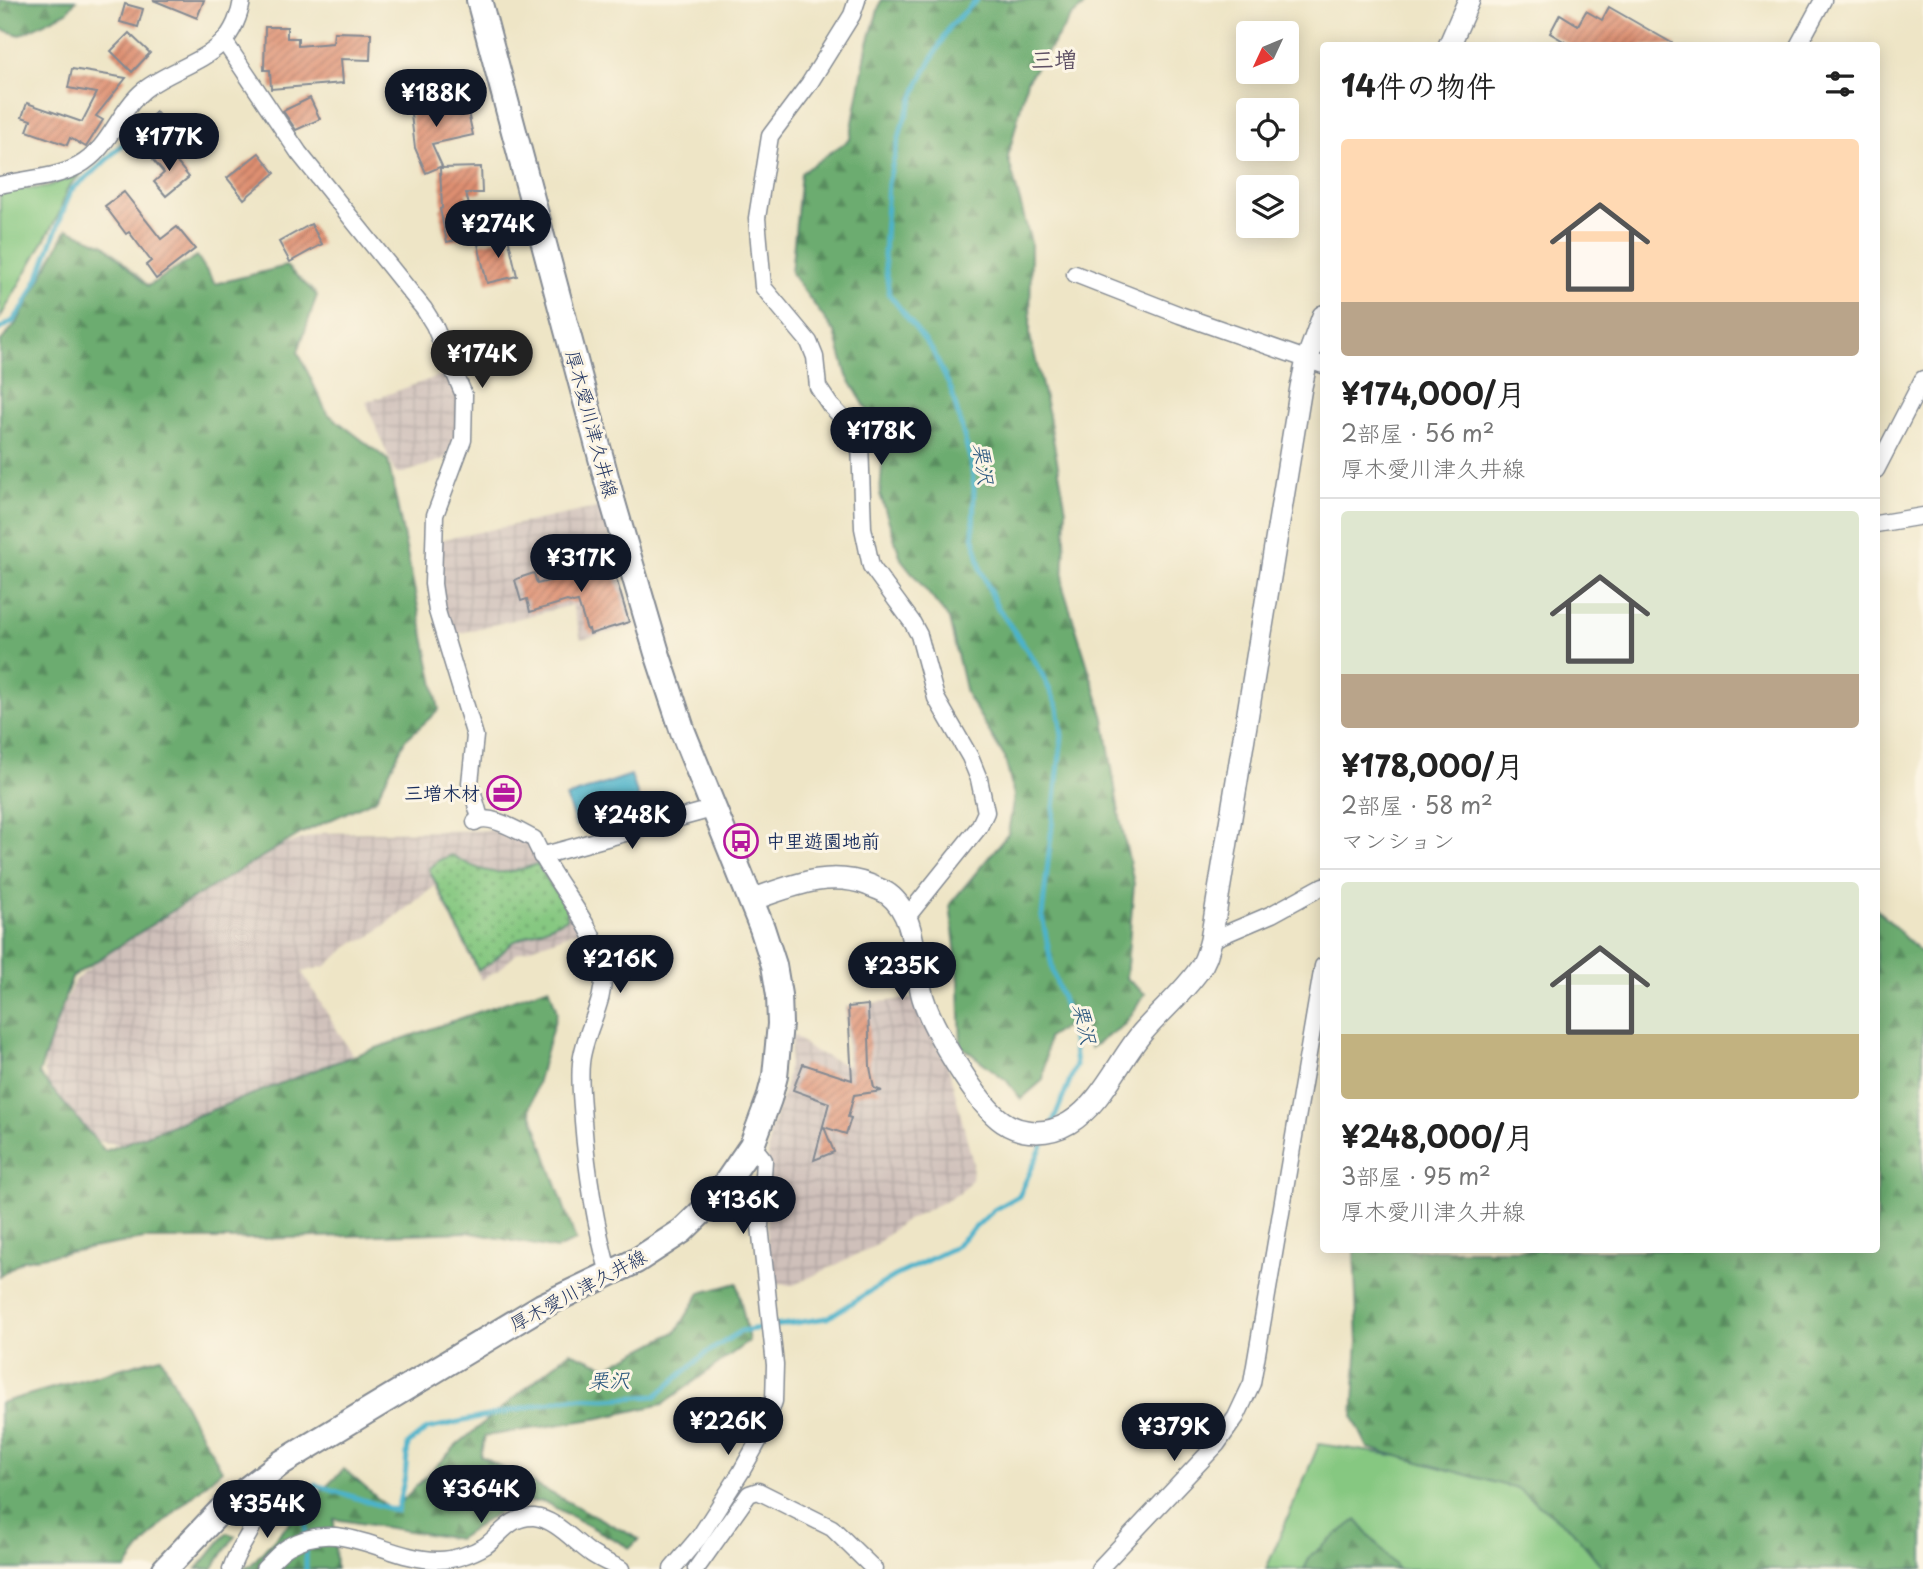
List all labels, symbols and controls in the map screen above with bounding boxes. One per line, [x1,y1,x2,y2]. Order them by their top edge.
north arrow [1236,21,1298,84]
map controls [1236,21,1299,238]
district label: 三増 [1031,41,1077,76]
text: 14件の物件 [1341,62,1496,107]
icon: filters [1821,65,1859,103]
pin: ¥188K [387,69,485,129]
text: ¥188K [401,74,471,109]
button: locate [1236,98,1299,161]
pin: ¥177K [120,114,218,173]
text: ¥177K [135,118,203,153]
button: layers [1236,175,1299,238]
icon: home [1537,184,1663,310]
pin: ¥274K [449,201,547,260]
text: ¥274K [461,205,535,240]
pin: ¥174K [433,330,531,390]
text: ¥174K [447,335,517,370]
street label: 厚木愛川津久井線 [560,347,626,501]
text: ¥174,000/月 [1341,370,1526,415]
pin: ¥178K [832,407,930,467]
text: ¥178K [846,412,916,447]
text: 2部屋 · 56 m² [1341,415,1495,450]
water label: 栗沢 [966,441,1004,488]
text: 厚木愛川津久井線 [1341,450,1525,485]
pin: ¥317K [532,534,630,594]
text: ¥317K [546,539,616,574]
icon: home [1537,556,1663,682]
text: ¥178,000/月 [1341,742,1524,787]
office icon: 三増木材 [485,774,523,812]
place label: 三増木材 [404,778,480,806]
text: 2部屋 · 58 m² [1341,787,1493,822]
pin: ¥248K [583,792,681,851]
text: ¥248K [593,796,671,831]
bus stop icon: 中里遊園地前 [722,822,760,860]
text: マンション [1341,822,1455,857]
place label: 中里遊園地前 [766,826,880,854]
icon: home [1537,927,1663,1053]
pin: ¥216K [571,936,669,995]
text: ¥216K [583,940,657,975]
pin: ¥235K [853,942,951,1002]
text: ¥235K [864,947,940,982]
water label: 栗沢 [1066,999,1106,1049]
text: ¥248,000/月 [1341,1113,1534,1158]
text: 3部屋 · 95 m² [1341,1158,1491,1193]
pin: ¥136K [694,1176,792,1236]
text: ¥136K [707,1181,779,1216]
text: 厚木愛川津久井線 [1341,1193,1525,1228]
street label: 厚木愛川津久井線 [504,1241,651,1337]
water label: 栗沢 [588,1363,631,1395]
pin: ¥226K [679,1398,777,1457]
text: ¥226K [689,1402,767,1437]
pin: ¥379K [1125,1404,1223,1463]
text: ¥379K [1138,1408,1210,1443]
pin: ¥364K [432,1466,530,1525]
text: ¥364K [442,1470,520,1505]
pin: ¥354K [218,1480,316,1540]
text: ¥354K [229,1485,305,1520]

